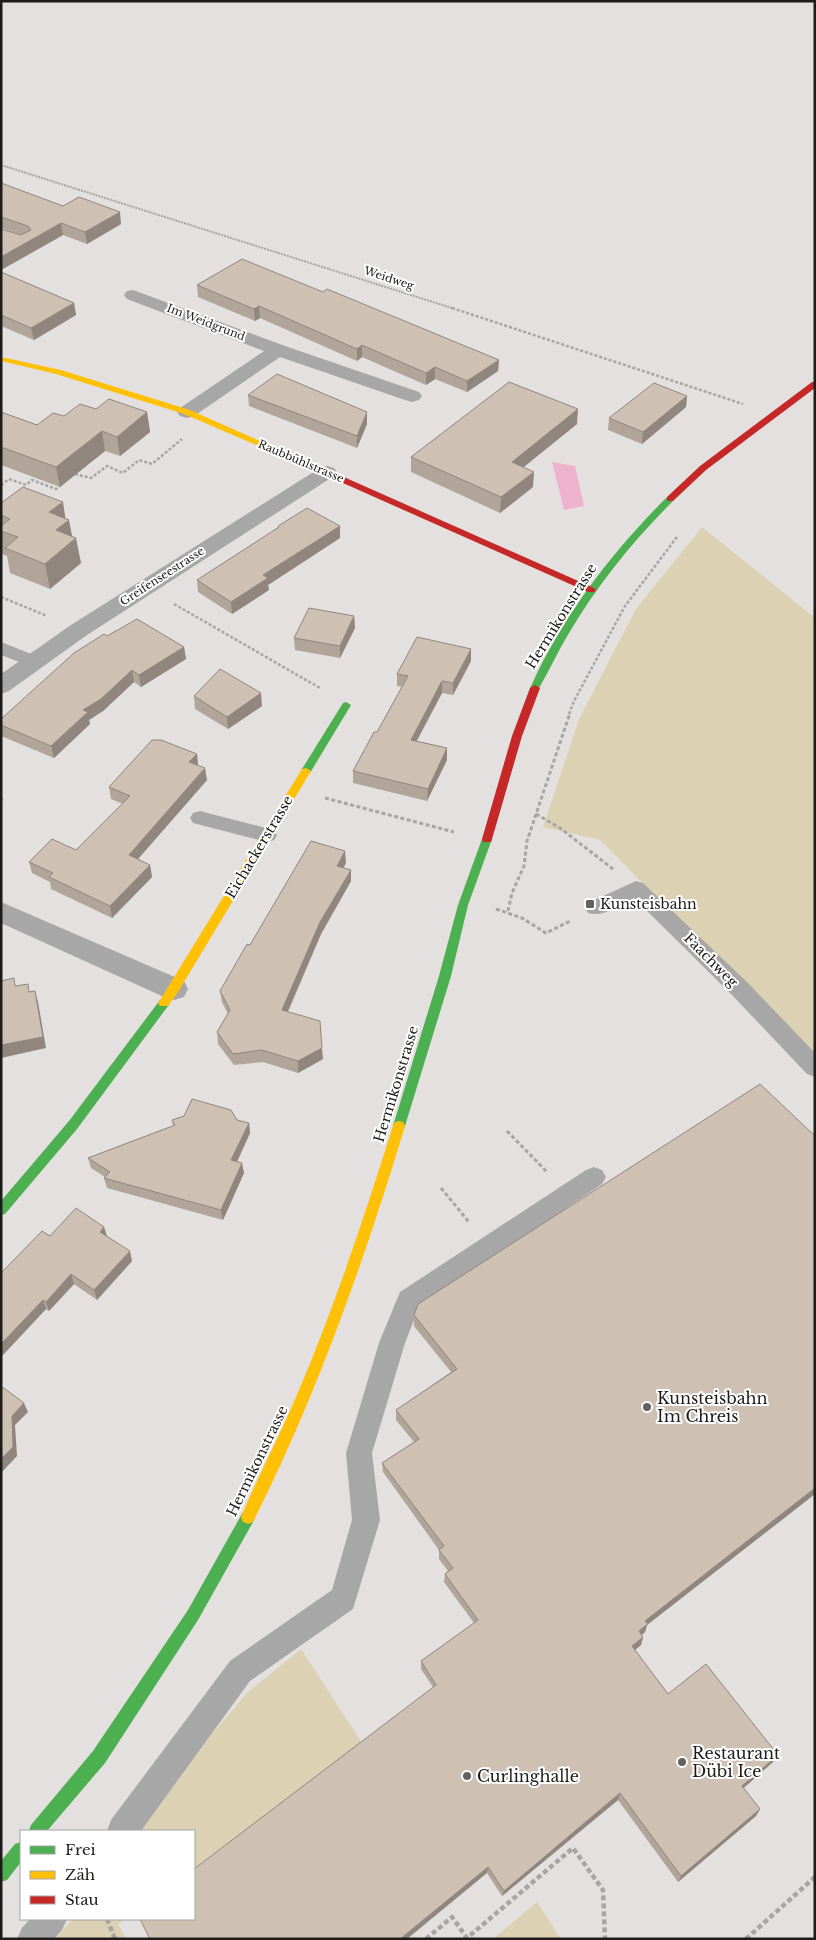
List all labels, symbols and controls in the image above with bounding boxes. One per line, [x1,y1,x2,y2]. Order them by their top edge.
street label: Weidweg [361,263,416,293]
street label: Im Weidgrund [165,301,248,344]
street label: Raubbühlstrasse [256,437,346,485]
street label: Greifenseestrasse [117,544,207,608]
street label: Hermikonstrasse [521,560,601,672]
street label: Eichackerstrasse [221,792,297,902]
place label: Kunsteisbahn [600,895,697,913]
marker: Kunsteisbahn [584,898,596,910]
street label: Faachweg [680,929,742,991]
street label: Hermikonstrasse [370,1024,422,1144]
place label: Kunsteisbahn Im Chreis [657,1388,768,1426]
marker: Kunsteisbahn Im Chreis [641,1401,653,1413]
street label: Hermikonstrasse [222,1403,292,1519]
place label: Restaurant Dübi Ice [692,1743,780,1781]
marker: Restaurant Dübi Ice [676,1756,688,1768]
place label: Curlinghalle [477,1766,579,1786]
marker: Curlinghalle [461,1770,473,1782]
legend [20,1830,195,1920]
text: Frei [65,1840,96,1859]
text: Zäh [65,1865,95,1884]
text: Stau [65,1890,99,1909]

